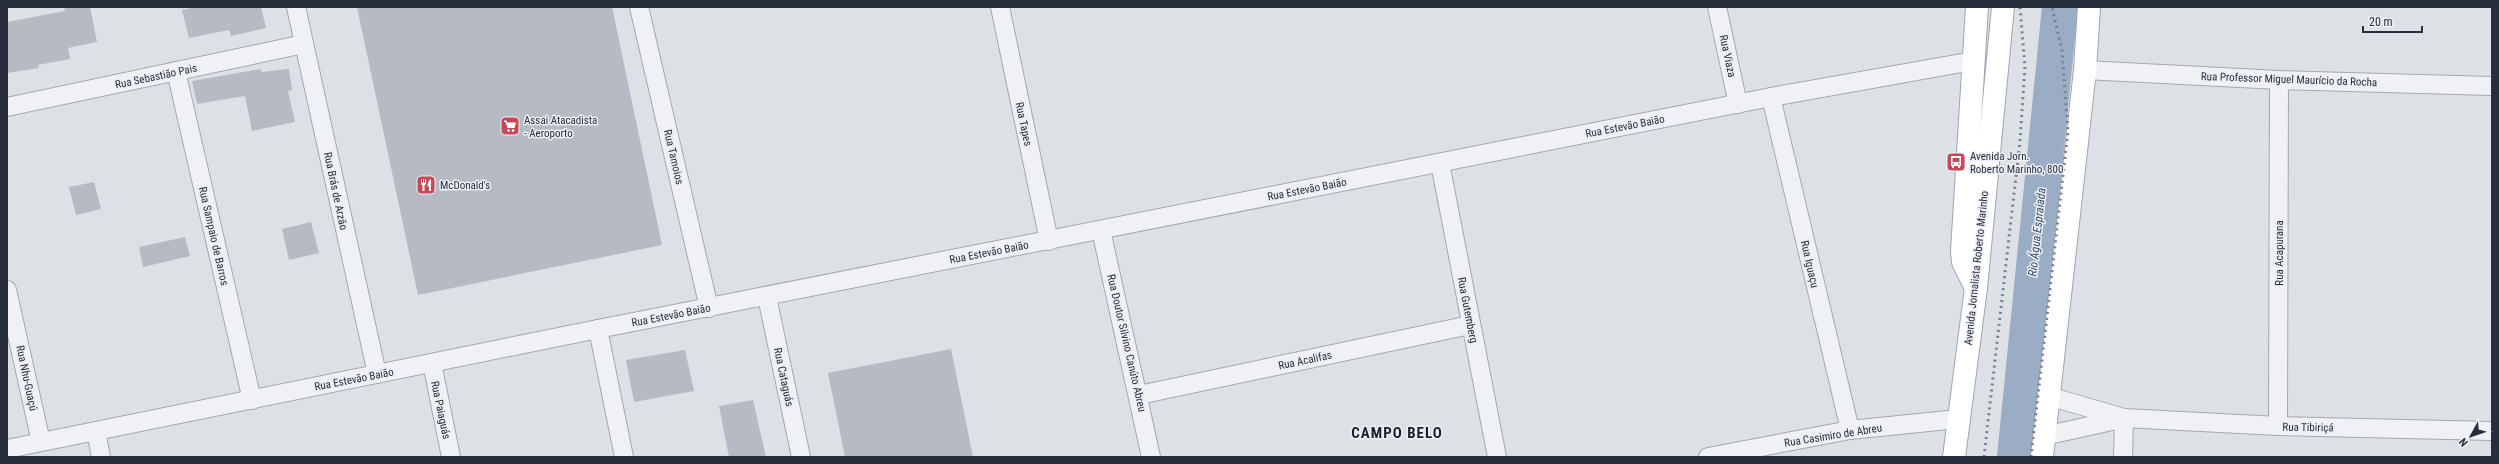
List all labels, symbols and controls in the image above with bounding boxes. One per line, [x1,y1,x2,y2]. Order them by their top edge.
scale bar [2363,8,2422,34]
text: 20 m [2369,15,2393,29]
street label: Rua Viaza [1717,34,1738,78]
street label: Rua Sebastião Pais [114,61,198,92]
street label: Rua Professor Miguel Maurício da Rocha [2201,70,2377,89]
street label: Rua Tapes [1013,101,1035,147]
street label: Rua Estevão Baião [1584,112,1666,141]
place label: Assai Atacadista - Aeroporto [524,114,597,140]
supermarket icon: Assai Atacadista - Aeroporto [499,115,521,137]
street label: Rua Tamoios [661,128,686,186]
place label: Avenida Jorn. Roberto Marinho, 800 [1970,150,2063,176]
street label: Rua Brás de Arzão [321,151,350,232]
bus stop icon: Avenida Jorn. Roberto Marinho, 800 [1945,151,1967,173]
restaurant icon: McDonald's [415,174,437,196]
street label: Rua Estevão Baião [1266,175,1348,204]
place label: McDonald's [440,179,490,192]
street label: Rua Sampaio de Barros [196,185,231,287]
water label: Rio Água Espraiada [2024,187,2049,277]
street label: Avenida Jornalista Roberto Marinho [1962,190,1991,346]
street label: Rua Acapurana [2273,220,2286,286]
street label: Rua Estevão Baião [948,238,1030,267]
street label: Rua Iguaçu [1798,239,1821,289]
street label: Rua Doutor Silvino Canúto Abreu [1104,273,1149,413]
street label: Rua Gutemberg [1455,276,1480,344]
street label: Rua Estevão Baião [630,301,712,330]
street label: Rua Nhu-Guaçú [13,344,40,412]
street label: Rua Cataguás [771,346,796,408]
street label: Rua Acalifas [1277,348,1333,373]
street label: Rua Estevão Baião [313,365,395,394]
street label: Rua Paiaguás [428,380,453,440]
north arrow [2451,416,2491,456]
street label: Rua Casimiro de Abreu [1783,421,1883,450]
street label: Rua Tibiriçá [2282,421,2334,434]
district label: CAMPO BELO [1351,424,1443,442]
text: N [2456,435,2471,449]

